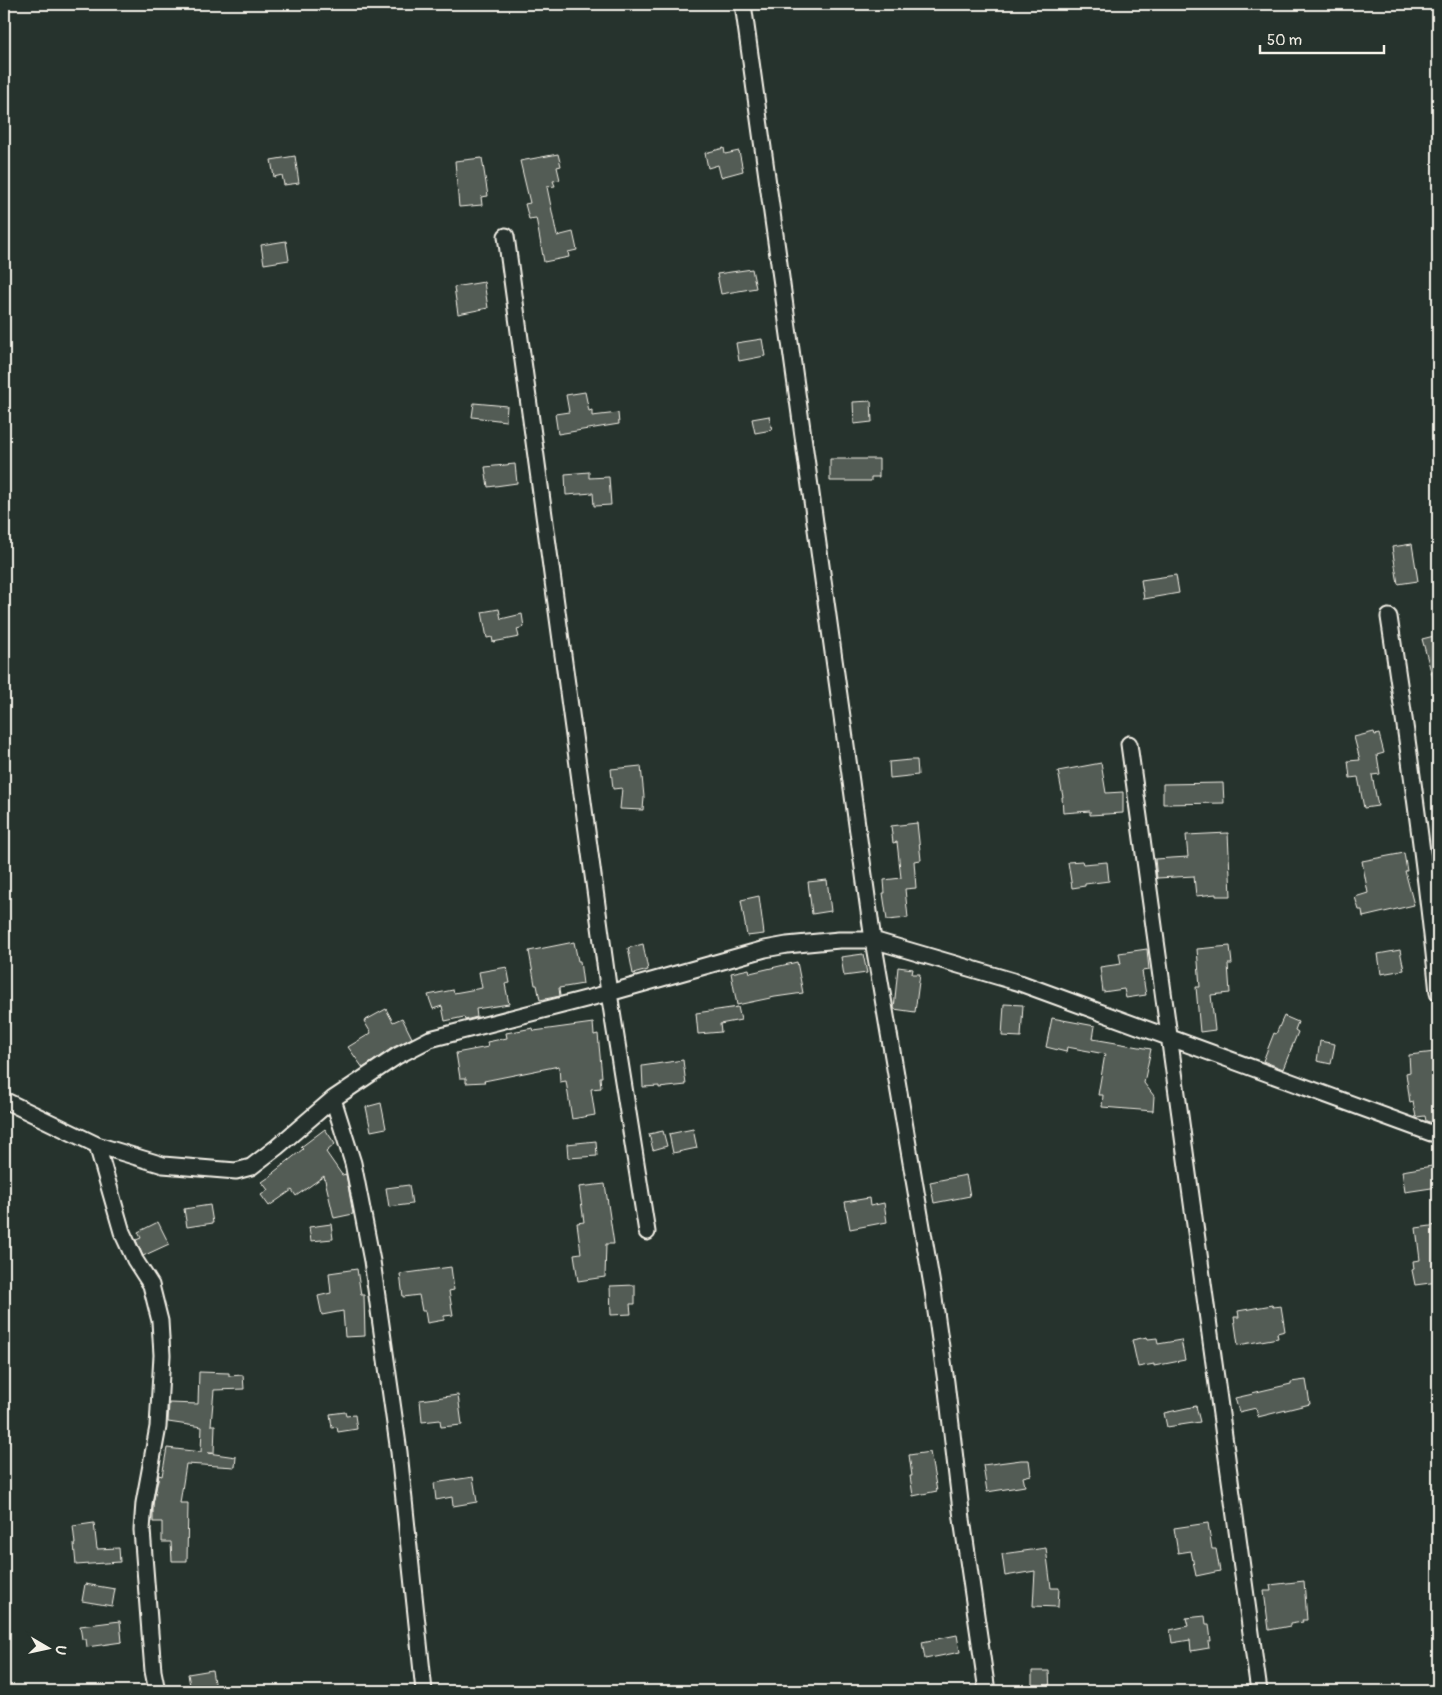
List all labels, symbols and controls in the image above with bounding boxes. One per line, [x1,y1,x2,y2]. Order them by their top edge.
scale bar [1260,22,1383,54]
text: 50 m [1267,31,1302,50]
north arrow [22,1622,72,1672]
text: U [51,1644,69,1656]

